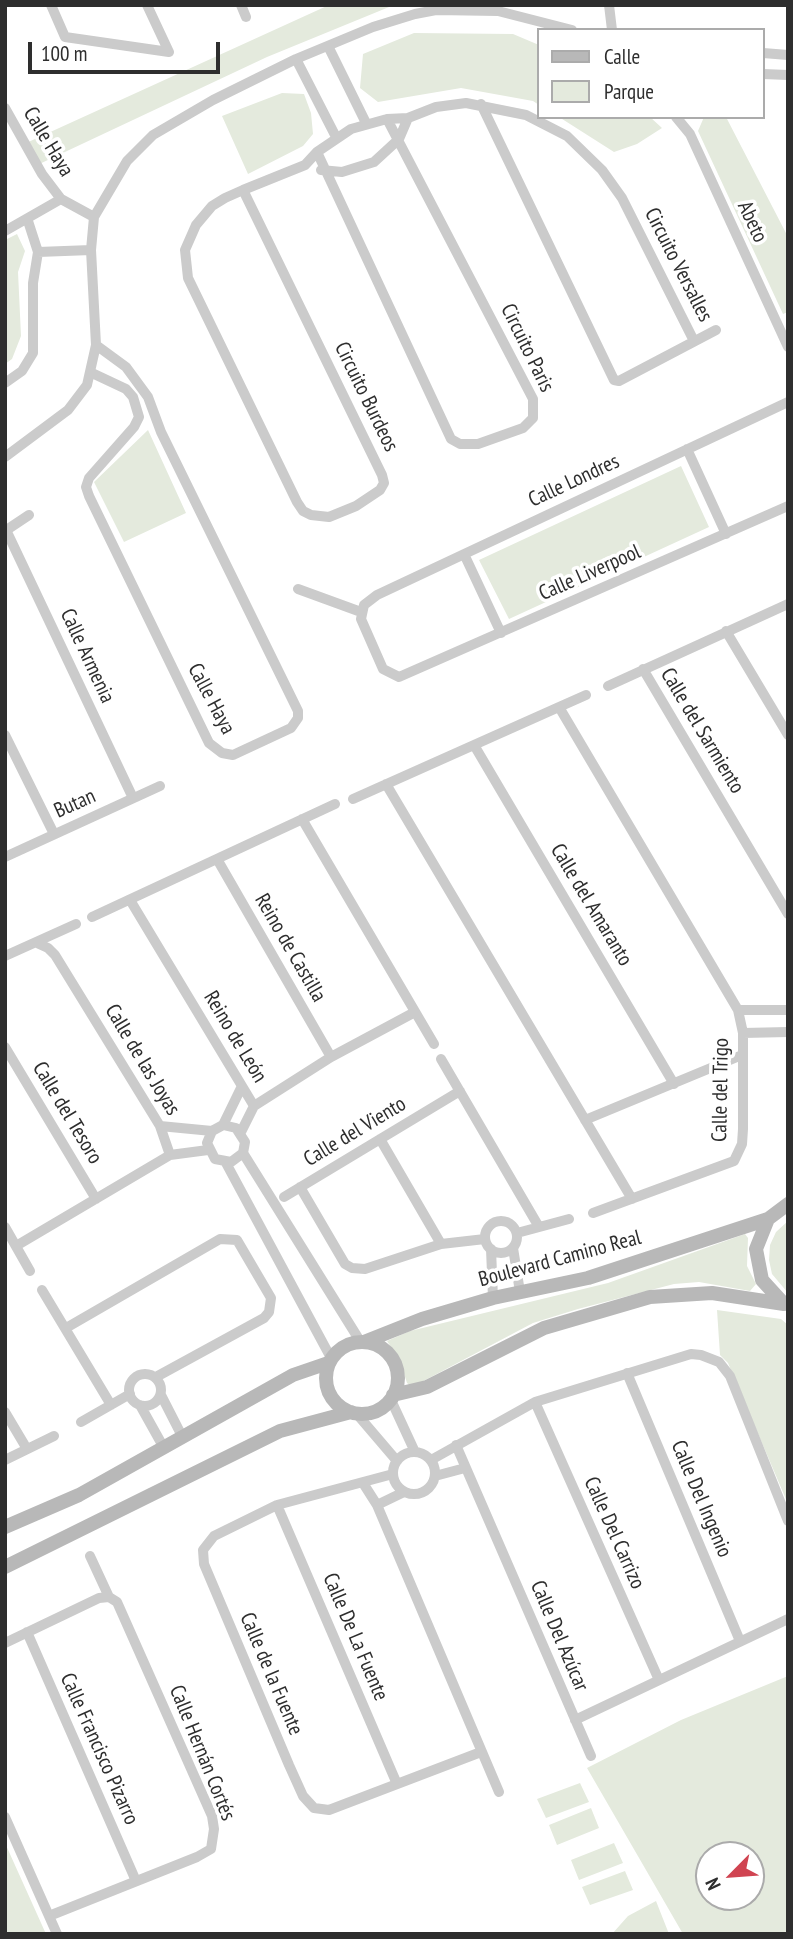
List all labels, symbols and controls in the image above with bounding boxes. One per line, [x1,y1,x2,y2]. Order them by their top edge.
scale bar [32,28,224,72]
legend [538,28,765,119]
text: 100 m [41,40,87,67]
text: Calle [604,43,640,70]
text: Parque [604,78,654,105]
street label: Calle Haya [17,103,79,181]
street label: Abeto [732,197,772,247]
street label: Circuito Versalles [639,204,717,326]
street label: Circuito Paris [495,300,559,396]
street label: Circuito Burdeos [329,338,403,456]
street label: Calle Londres [525,449,623,513]
street label: Calle Liverpool [535,539,645,607]
street label: Calle Armenia [54,605,120,707]
street label: Calle Haya [182,659,240,739]
street label: Calle del Sarmiento [655,664,749,798]
street label: Butan [51,784,99,824]
street label: Calle del Amaranto [545,839,637,971]
street label: Reino de Castilla [249,889,331,1007]
street label: Reino de León [198,987,272,1087]
street label: Calle de las Joyas [99,1000,185,1120]
street label: Calle del Trigo [707,1038,735,1142]
street label: Calle del Tesoro [27,1057,107,1169]
street label: Calle del Viento [299,1092,411,1172]
street label: Boulevard Camino Real [476,1225,644,1293]
street label: Calle Del Ingenio [665,1437,737,1561]
street label: Calle Del Carrizo [578,1473,650,1593]
street label: Calle De La Fuente [317,1569,393,1705]
street label: Calle Del Azúcar [524,1577,594,1695]
street label: Calle de la Fuente [234,1609,308,1739]
street label: Calle Francisco Pizarro [54,1669,144,1829]
street label: Calle Hernán Cortés [163,1682,241,1824]
north arrow [695,1841,765,1911]
text: N [700,1874,726,1894]

